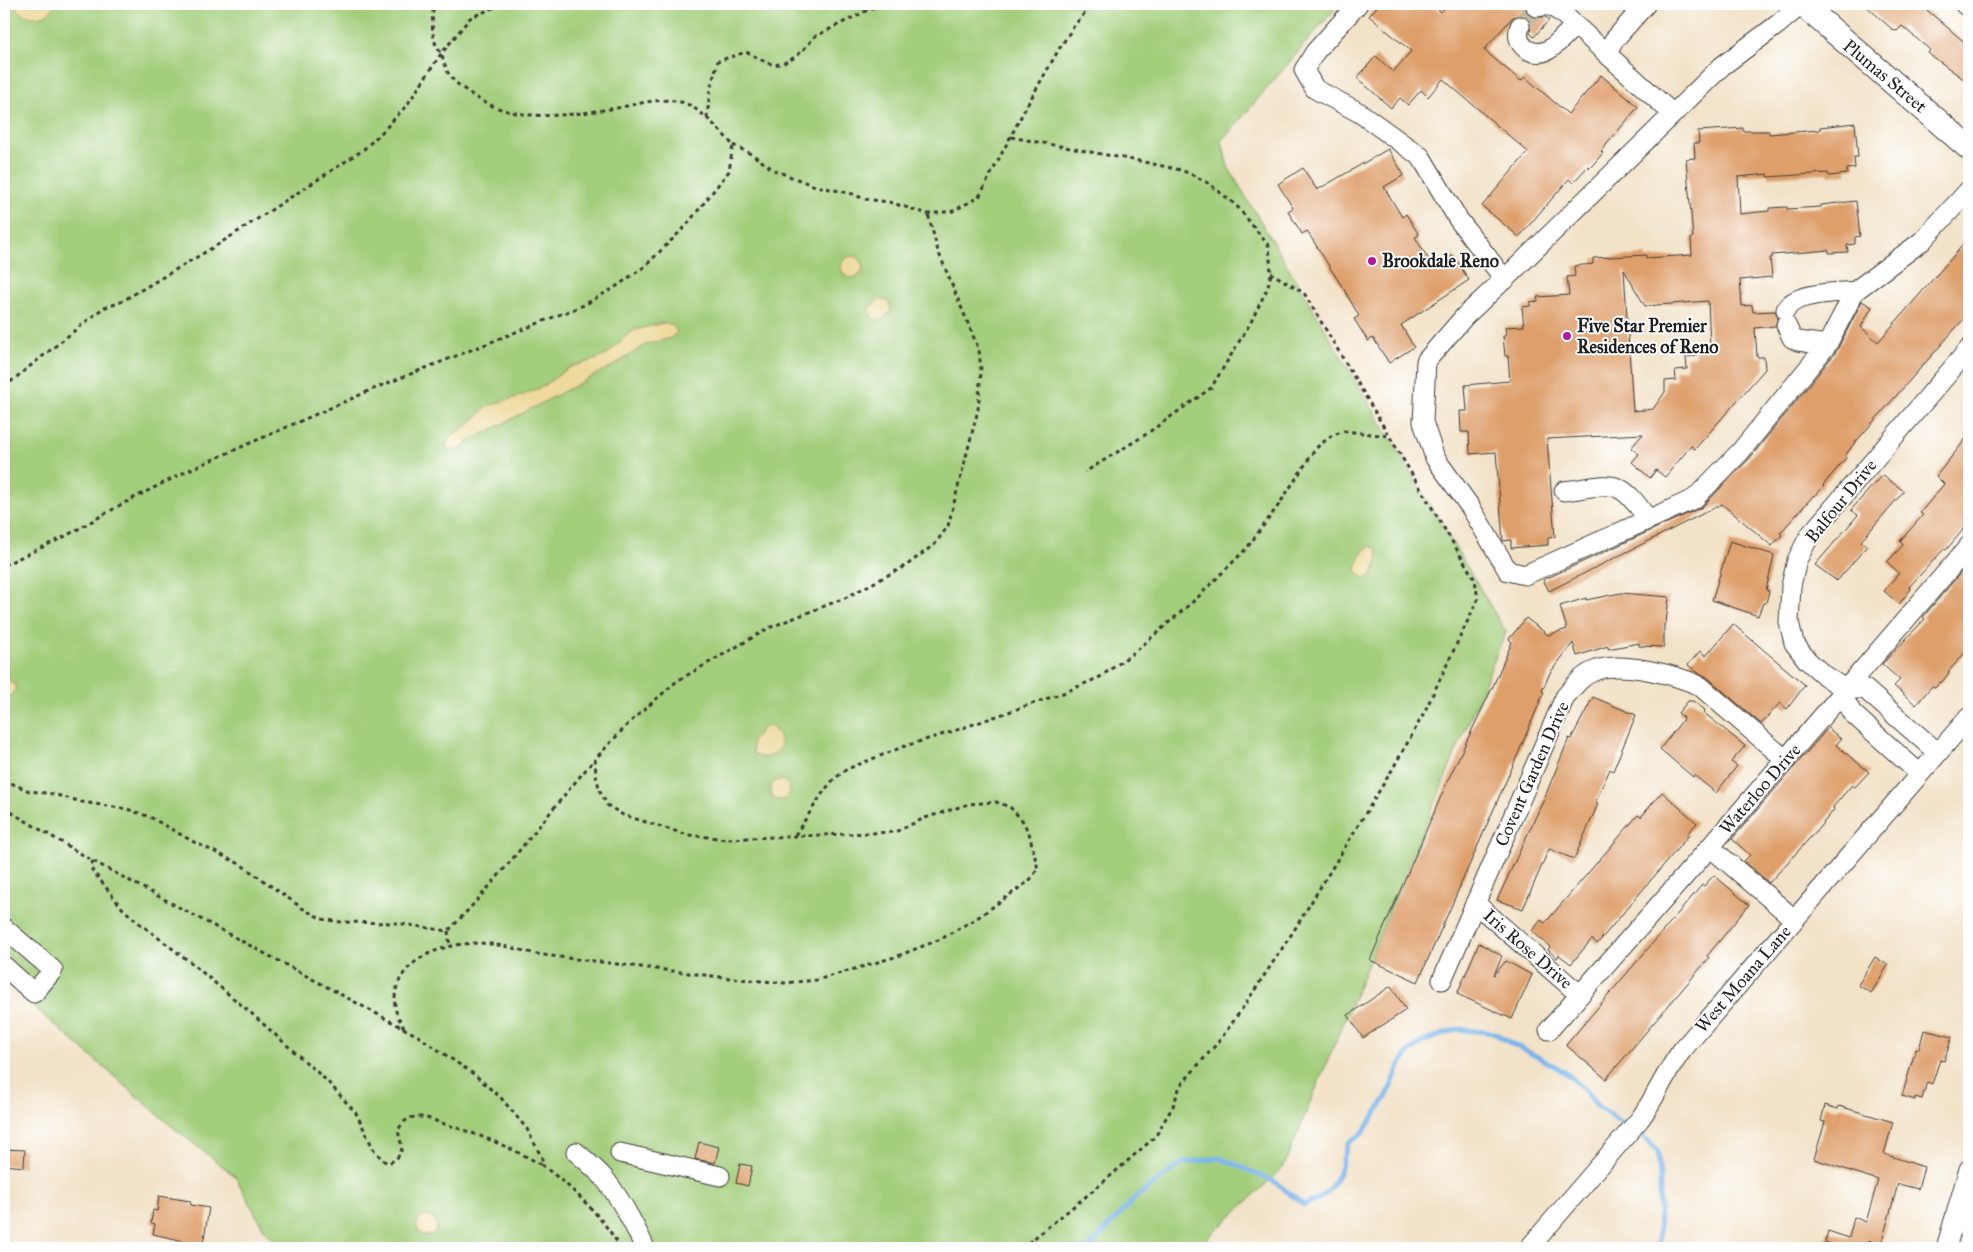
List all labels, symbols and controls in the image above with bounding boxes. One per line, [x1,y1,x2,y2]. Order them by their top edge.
street label: Plumas Street [1839,35,1932,118]
place label: Brookdale Reno [1382,250,1499,272]
marker: Brookdale Reno [1366,255,1378,267]
place label: Five Star Premier Residences of Reno [1577,315,1718,358]
marker: Five Star Premier Residences of Reno [1561,330,1573,342]
street label: Balfour Drive [1801,455,1881,547]
street label: Covent Garden Drive [1490,698,1574,850]
street label: Waterloo Drive [1715,739,1805,839]
street label: Iris Rose Drive [1479,904,1577,994]
street label: West Moana Lane [1690,921,1796,1037]

